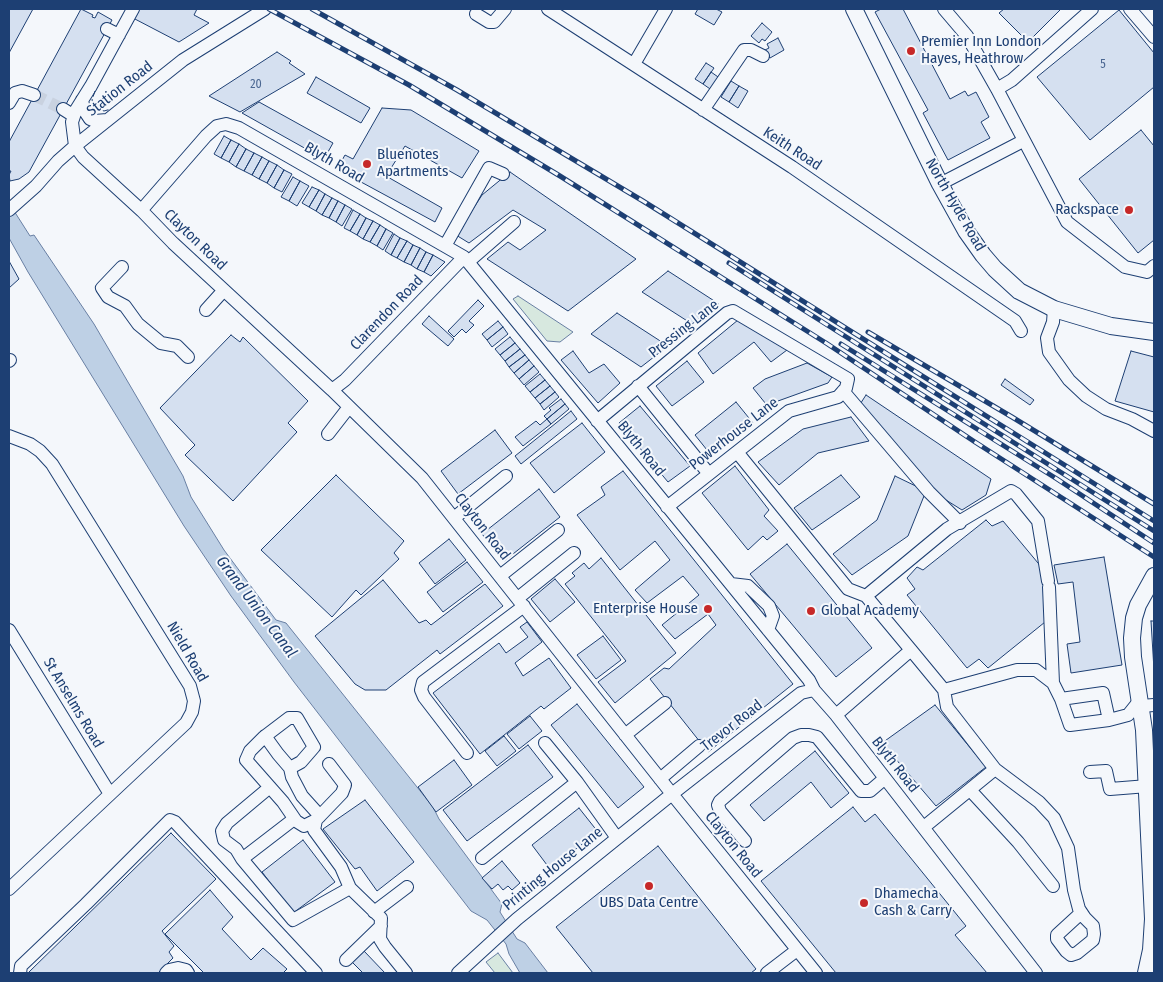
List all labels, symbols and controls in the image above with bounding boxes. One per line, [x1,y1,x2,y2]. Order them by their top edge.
place label: Premier Inn London Hayes, Heathrow [921,33,1041,68]
marker: Premier Inn London Hayes, Heathrow [905,45,917,57]
street label: Station Road [83,58,157,120]
house number: 5 [1100,58,1106,72]
house number: 20 [250,78,262,92]
street label: Keith Road [759,123,825,175]
street label: Blyth Road [301,139,367,187]
place label: Bluenotes Apartments [377,146,448,181]
street label: North Hyde Road [921,155,989,255]
marker: Bluenotes Apartments [361,158,373,170]
place label: Rackspace [1055,201,1119,219]
marker: Rackspace [1123,204,1135,216]
street label: Clayton Road [160,206,230,274]
street label: Clarendon Road [347,272,427,354]
street label: Pressing Lane [645,296,723,362]
street label: Powerhouse Lane [686,394,782,474]
street label: Blyth Road [613,418,669,480]
street label: Clayton Road [450,490,514,564]
water label: Grand Union Canal [212,552,300,662]
place label: Enterprise House [593,600,698,618]
place label: Global Academy [821,602,919,620]
marker: Enterprise House [702,603,714,615]
marker: Global Academy [805,605,817,617]
street label: Nield Road [162,619,212,685]
street label: St Anselms Road [39,655,107,751]
street label: Trevor Road [698,696,766,756]
street label: Blyth Road [868,733,922,797]
street label: Clayton Road [701,808,765,882]
street label: Printing House Lane [500,823,606,915]
marker: UBS Data Centre [643,880,655,892]
place label: Dhamecha Cash & Carry [874,885,952,920]
place label: UBS Data Centre [599,894,699,912]
marker: Dhamecha Cash & Carry [858,897,870,909]

